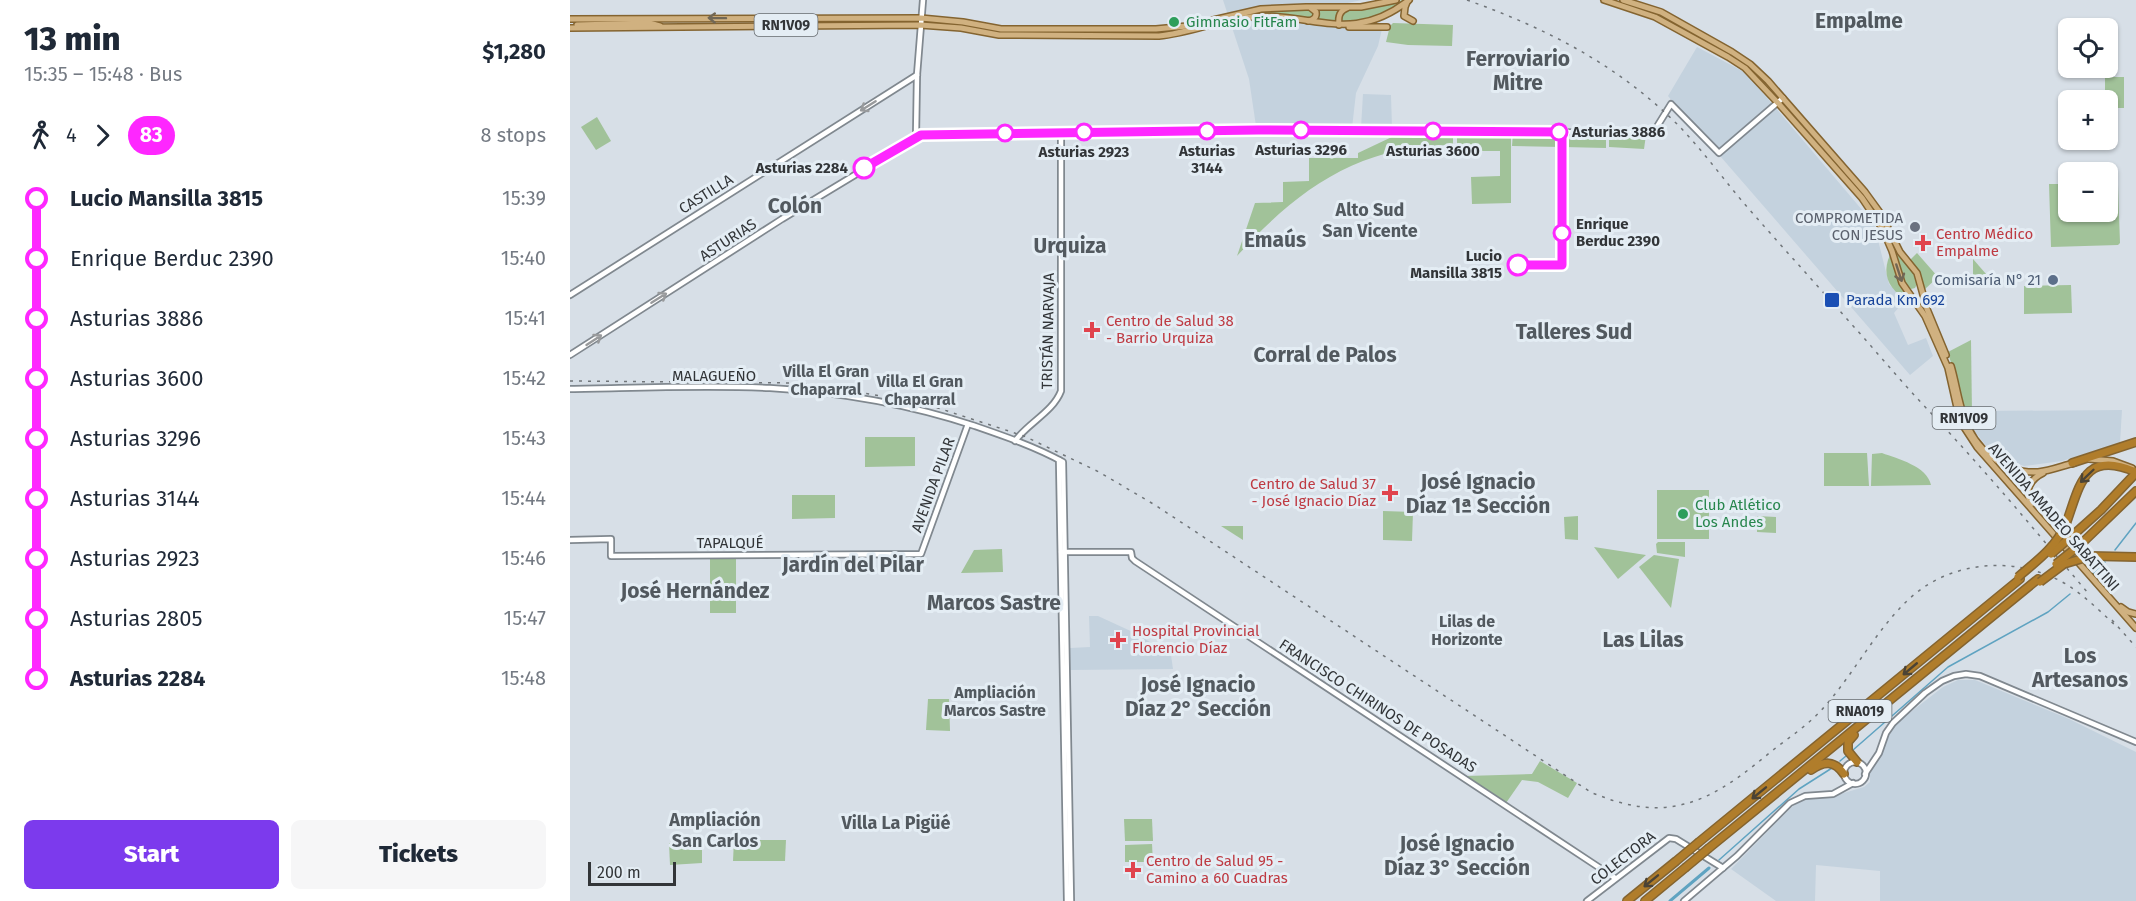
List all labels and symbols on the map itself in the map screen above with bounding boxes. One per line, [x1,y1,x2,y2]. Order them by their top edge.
district label: Empalme [1815,8,1903,34]
one-way arrow [707,13,727,24]
place label: Gimnasio FitFam [1186,13,1297,31]
road number: RN1V09 [754,14,818,36]
marker: Gimnasio FitFam [1167,15,1181,29]
district label: Ferroviario Mitre [1466,46,1570,96]
one-way arrow [859,99,876,112]
marker: Asturias 3296 [1292,121,1310,139]
marker: Asturias 3144 [1198,122,1216,140]
marker: Asturias 3600 [1424,122,1442,140]
marker: Asturias 2923 [1075,123,1093,141]
marker: Asturias 3886 [1550,123,1568,141]
place label: Asturias 3886 [1571,123,1666,141]
unlabelled marker [996,124,1014,142]
place label: Asturias 3296 [1254,141,1347,159]
place label: Asturias 3144 [1178,142,1235,177]
place label: Asturias 3600 [1385,142,1480,160]
place label: Asturias 2923 [1038,143,1130,161]
marker: Asturias 2284 [853,157,875,179]
place label: Asturias 2284 [755,159,849,177]
street label: CASTILLA [676,170,737,218]
district label: Colón [768,193,822,219]
district label: Alto Sud San Vicente [1322,199,1418,242]
place label: COMPROMETIDA CON JESUS [1795,209,1903,244]
street label: ASTURIAS [696,215,760,265]
place label: Enrique Berduc 2390 [1576,215,1660,250]
marker: COMPROMETIDA CON JESUS [1908,220,1922,234]
marker: Enrique Berduc 2390 [1553,224,1571,242]
place label: Centro Médico Empalme [1936,225,2033,260]
district label: Emaús [1244,227,1306,253]
district label: Urquiza [1034,233,1106,259]
marker: Centro Médico Empalme [1914,234,1932,252]
place label: Lucio Mansilla 3815 [1410,247,1502,282]
marker: Lucio Mansilla 3815 [1507,254,1529,276]
one-way arrow [1894,263,1905,282]
place label: Comisaría N° 21 [1934,271,2041,289]
street label: TRISTÁN NARVAJA [1038,272,1058,389]
marker: Comisaría N° 21 [2046,273,2060,287]
marker: Parada Km 692 [1823,291,1841,309]
place label: Parada Km 692 [1846,291,1945,309]
one-way arrow [650,292,667,304]
place label: Centro de Salud 38 - Barrio Urquiza [1106,312,1234,347]
district label: Talleres Sud [1516,319,1632,345]
marker: Centro de Salud 38 - Barrio Urquiza [1083,321,1101,339]
one-way arrow [585,333,602,345]
district label: Corral de Palos [1253,342,1397,368]
district label: Villa El Gran Chaparral [782,362,869,399]
street label: MALAGUEÑO [672,367,756,385]
district label: Villa El Gran Chaparral [876,372,963,409]
road number: RN1V09 [1932,407,1996,429]
street label: AVENIDA PILAR [907,435,959,535]
street label: AVENIDA AMADEO SABATTINI [1985,439,2123,595]
district label: José Ignacio Díaz 1ª Sección [1406,469,1550,519]
one-way arrow [2080,469,2095,483]
place label: Centro de Salud 37 - José Ignacio Díaz [1250,475,1376,510]
marker: Centro de Salud 37 - José Ignacio Díaz [1381,484,1399,502]
place label: Club Atlético Los Andes [1695,496,1781,531]
marker: Club Atlético Los Andes [1676,507,1690,521]
street label: TAPALQUÉ [696,534,764,552]
district label: Jardín del Pilar [781,552,925,578]
district label: José Hernández [619,578,770,604]
district label: Marcos Sastre [927,590,1061,616]
district label: Lilas de Horizonte [1431,612,1503,649]
place label: Hospital Provincial Florencio Díaz [1132,622,1260,657]
district label: Las Lilas [1602,627,1684,653]
marker: Hospital Provincial Florencio Díaz [1109,631,1127,649]
street label: FRANCISCO CHIRINOS DE POSADAS [1276,635,1480,777]
district label: Los Artesanos [2031,643,2128,693]
one-way arrow [1902,663,1918,676]
district label: José Ignacio Díaz 2° Sección [1125,672,1271,722]
district label: Ampliación Marcos Sastre [944,683,1046,720]
road number: RNA019 [1828,700,1892,722]
one-way arrow [1751,786,1767,799]
district label: Ampliación San Carlos [668,809,761,852]
district label: Villa La Pigüé [840,812,951,834]
street label: COLECTORA [1587,827,1659,889]
district label: José Ignacio Díaz 3° Sección [1384,831,1530,881]
place label: Centro de Salud 95 - Camino a 60 Cuadras [1146,852,1288,887]
scale bar [588,859,676,886]
marker: Centro de Salud 95 - Camino a 60 Cuadras [1124,861,1142,879]
one-way arrow [1643,875,1659,888]

